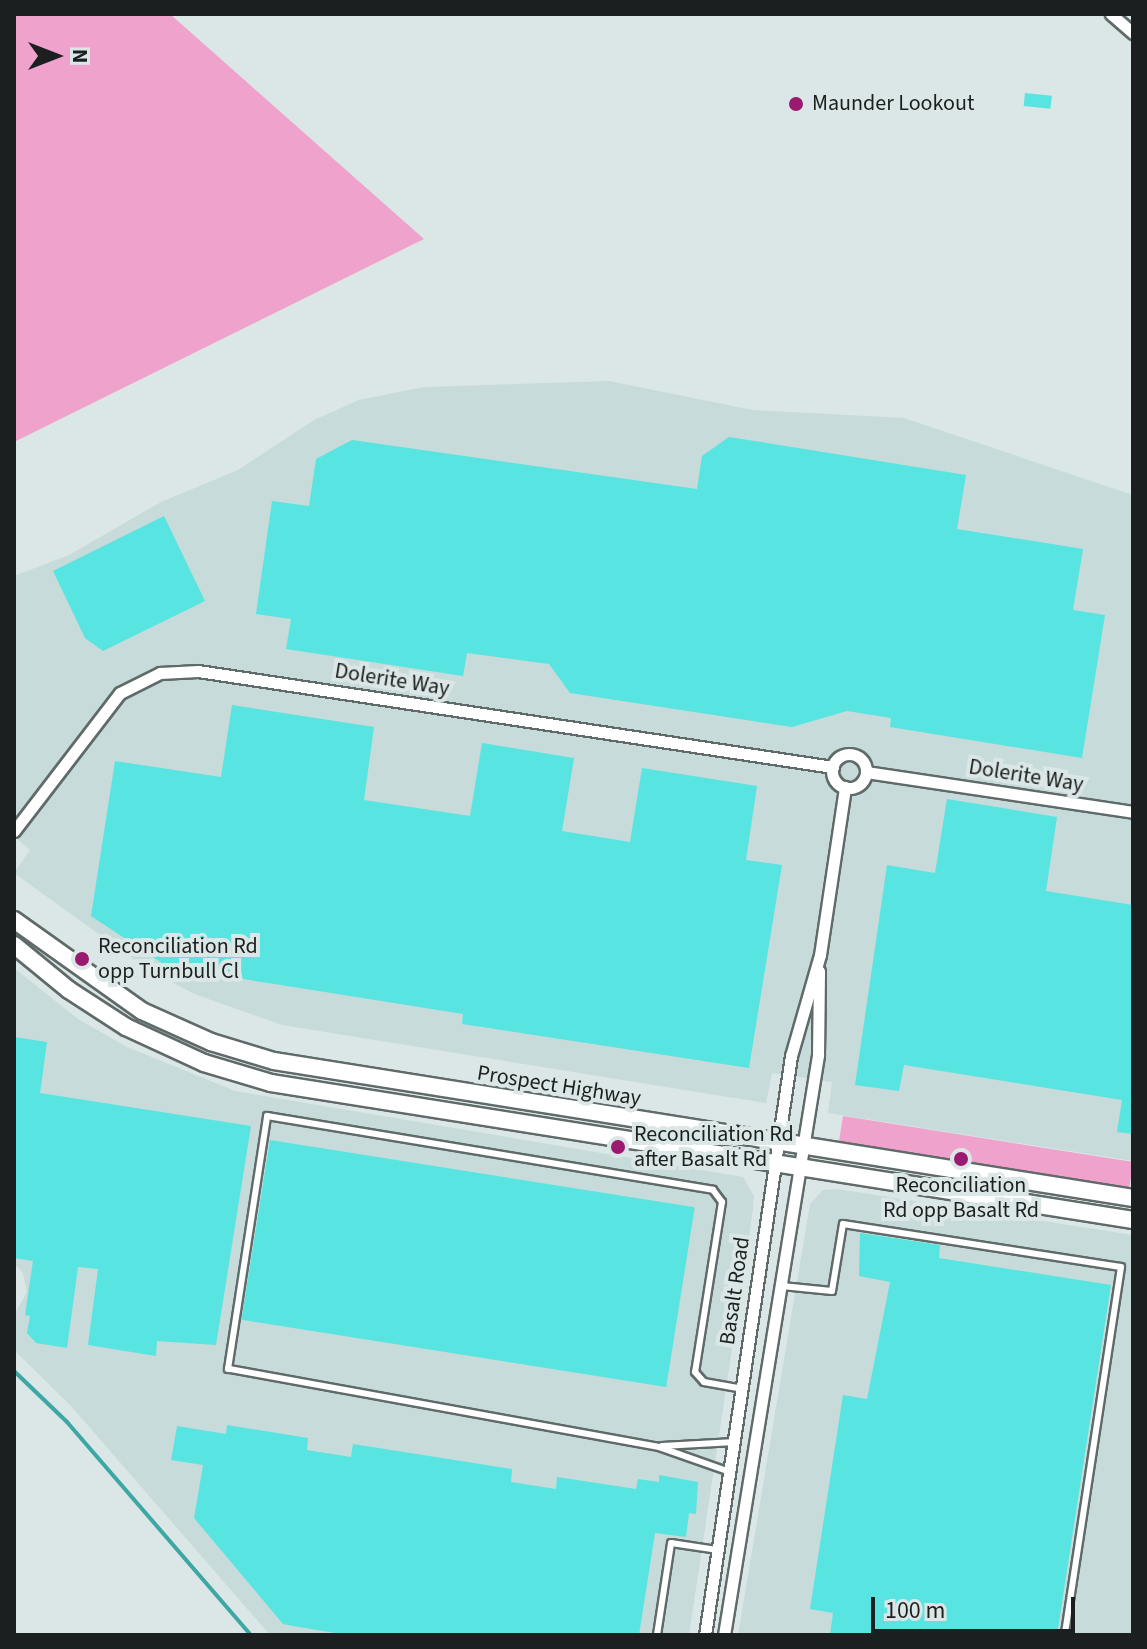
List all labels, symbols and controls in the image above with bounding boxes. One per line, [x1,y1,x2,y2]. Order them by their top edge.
north arrow [16,16,96,96]
text: N [64,49,96,63]
place label: Maunder Lookout [812,91,974,117]
marker: Maunder Lookout [787,95,805,113]
street label: Dolerite Way [333,658,451,702]
street label: Dolerite Way [967,754,1085,798]
place label: Reconciliation Rd opp Turnbull Cl [98,933,258,984]
marker: Reconciliation Rd opp Turnbull Cl [73,950,91,968]
street label: Prospect Highway [475,1060,643,1112]
place label: Reconciliation Rd after Basalt Rd [634,1121,794,1172]
marker: Reconciliation Rd after Basalt Rd [609,1138,627,1156]
marker: Reconciliation Rd opp Basalt Rd [952,1150,970,1168]
place label: Reconciliation Rd opp Basalt Rd [883,1172,1039,1224]
street label: Basalt Road [714,1235,756,1347]
scale bar [875,1581,1079,1631]
text: 100 m [885,1593,945,1628]

